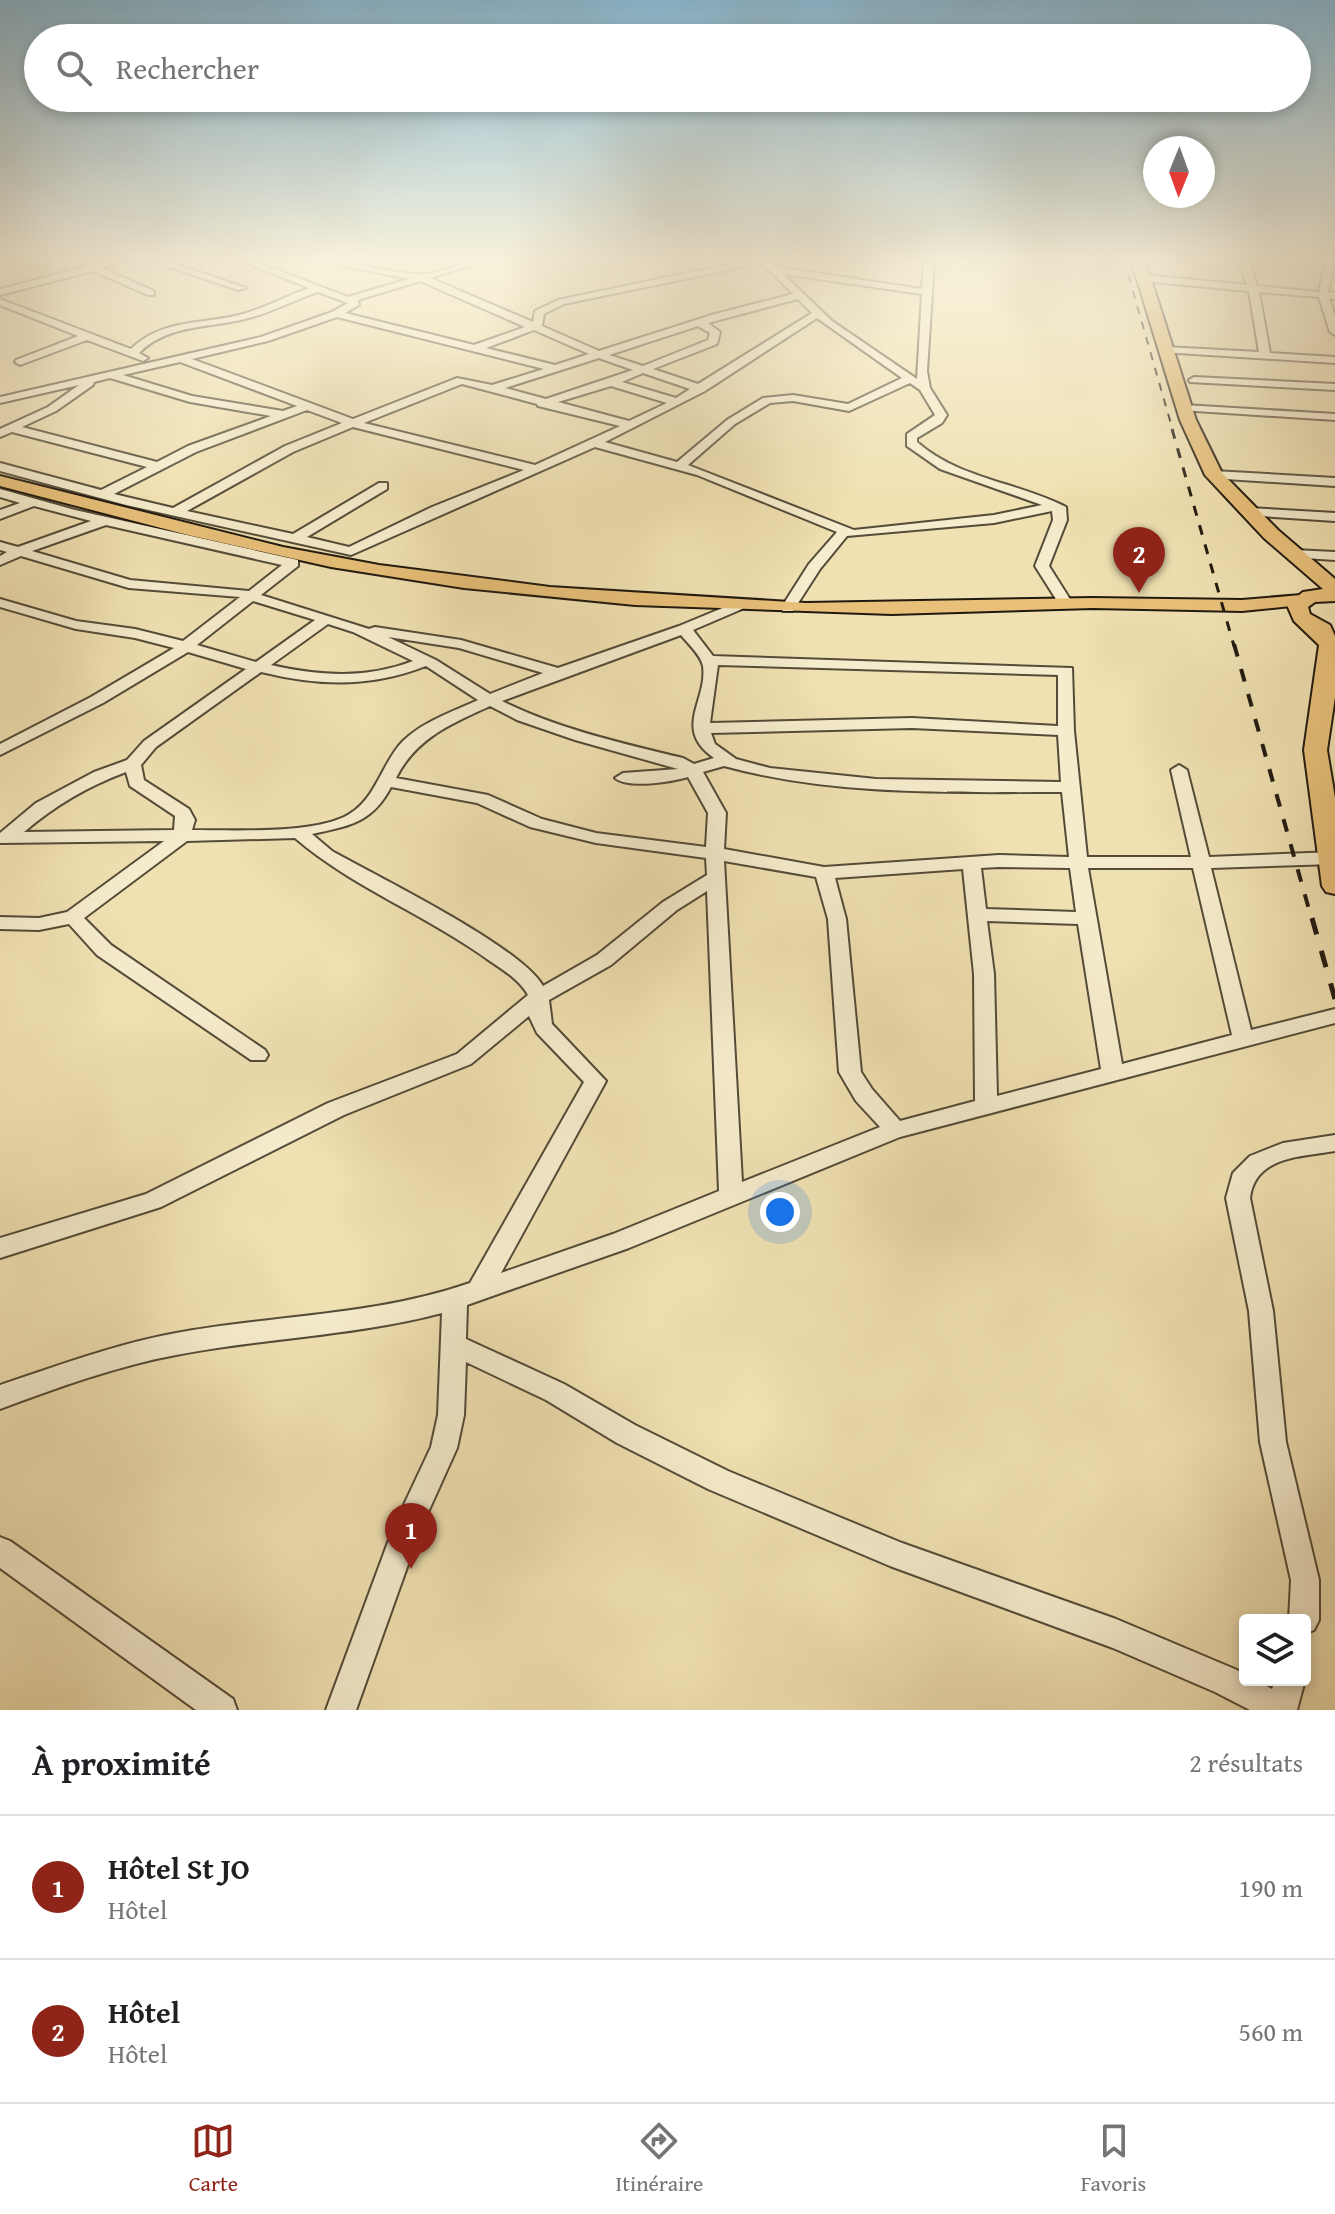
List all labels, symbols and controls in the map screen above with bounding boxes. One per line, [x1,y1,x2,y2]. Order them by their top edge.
search box [24,24,1311,112]
icon: search [52,46,96,90]
text: Rechercher [116,46,259,90]
north arrow [1143,136,1215,208]
pin: 2 [1113,527,1165,593]
your location [760,1192,800,1232]
pin: 1 [385,1503,437,1569]
map controls [1239,1614,1311,1686]
button: layers [1239,1614,1311,1686]
text: À proximité [32,1738,211,1787]
text: 2 résultats [1189,1743,1303,1782]
text: Hôtel St JO [108,1846,250,1890]
text: 1 [51,1868,65,1907]
text: 190 m [1238,1868,1303,1907]
text: Hôtel [108,1890,167,1929]
text: Hôtel [108,1990,180,2034]
text: 2 [51,2012,65,2051]
text: 560 m [1238,2012,1303,2051]
text: Hôtel [108,2034,167,2073]
tab: Carte [189,2119,238,2199]
tab: Itinéraire [615,2119,703,2199]
tab: Favoris [1081,2119,1146,2199]

